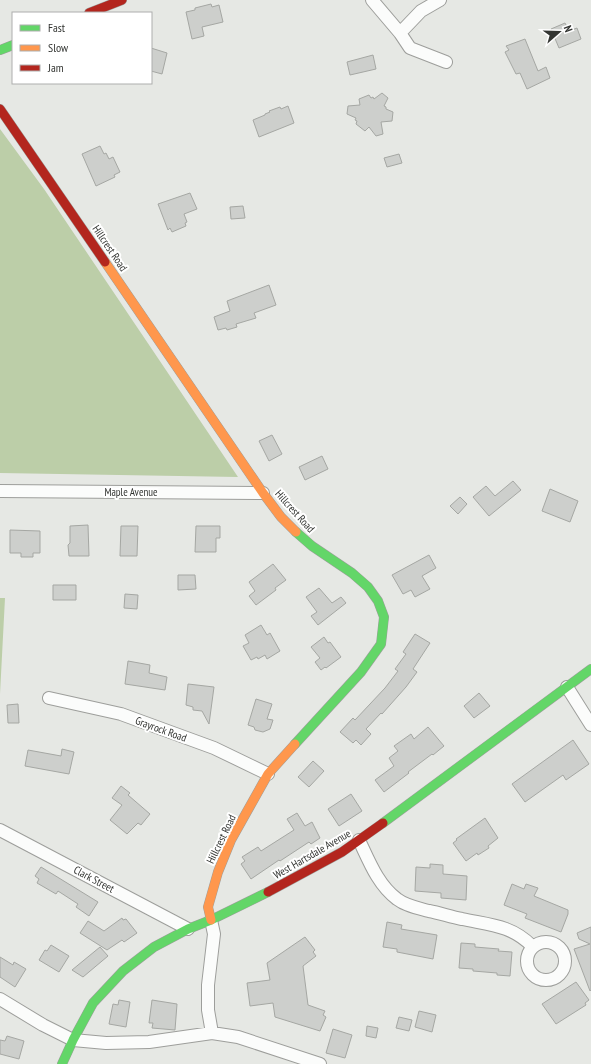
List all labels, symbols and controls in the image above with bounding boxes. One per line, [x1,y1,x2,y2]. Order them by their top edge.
legend [12,12,152,84]
north arrow [539,12,579,52]
text: Fast [48,20,66,35]
text: N [561,23,576,34]
text: Slow [48,40,69,55]
text: Jam [47,60,64,75]
street label: Hillcrest Road [89,222,131,274]
street label: Maple Avenue [104,485,158,499]
street label: Hillcrest Road [272,487,318,535]
street label: Grayrock Road [133,713,189,745]
street label: Hillcrest Road [203,812,239,866]
street label: West Hartsdale Avenue [271,826,354,882]
street label: Clark Street [71,862,117,896]

